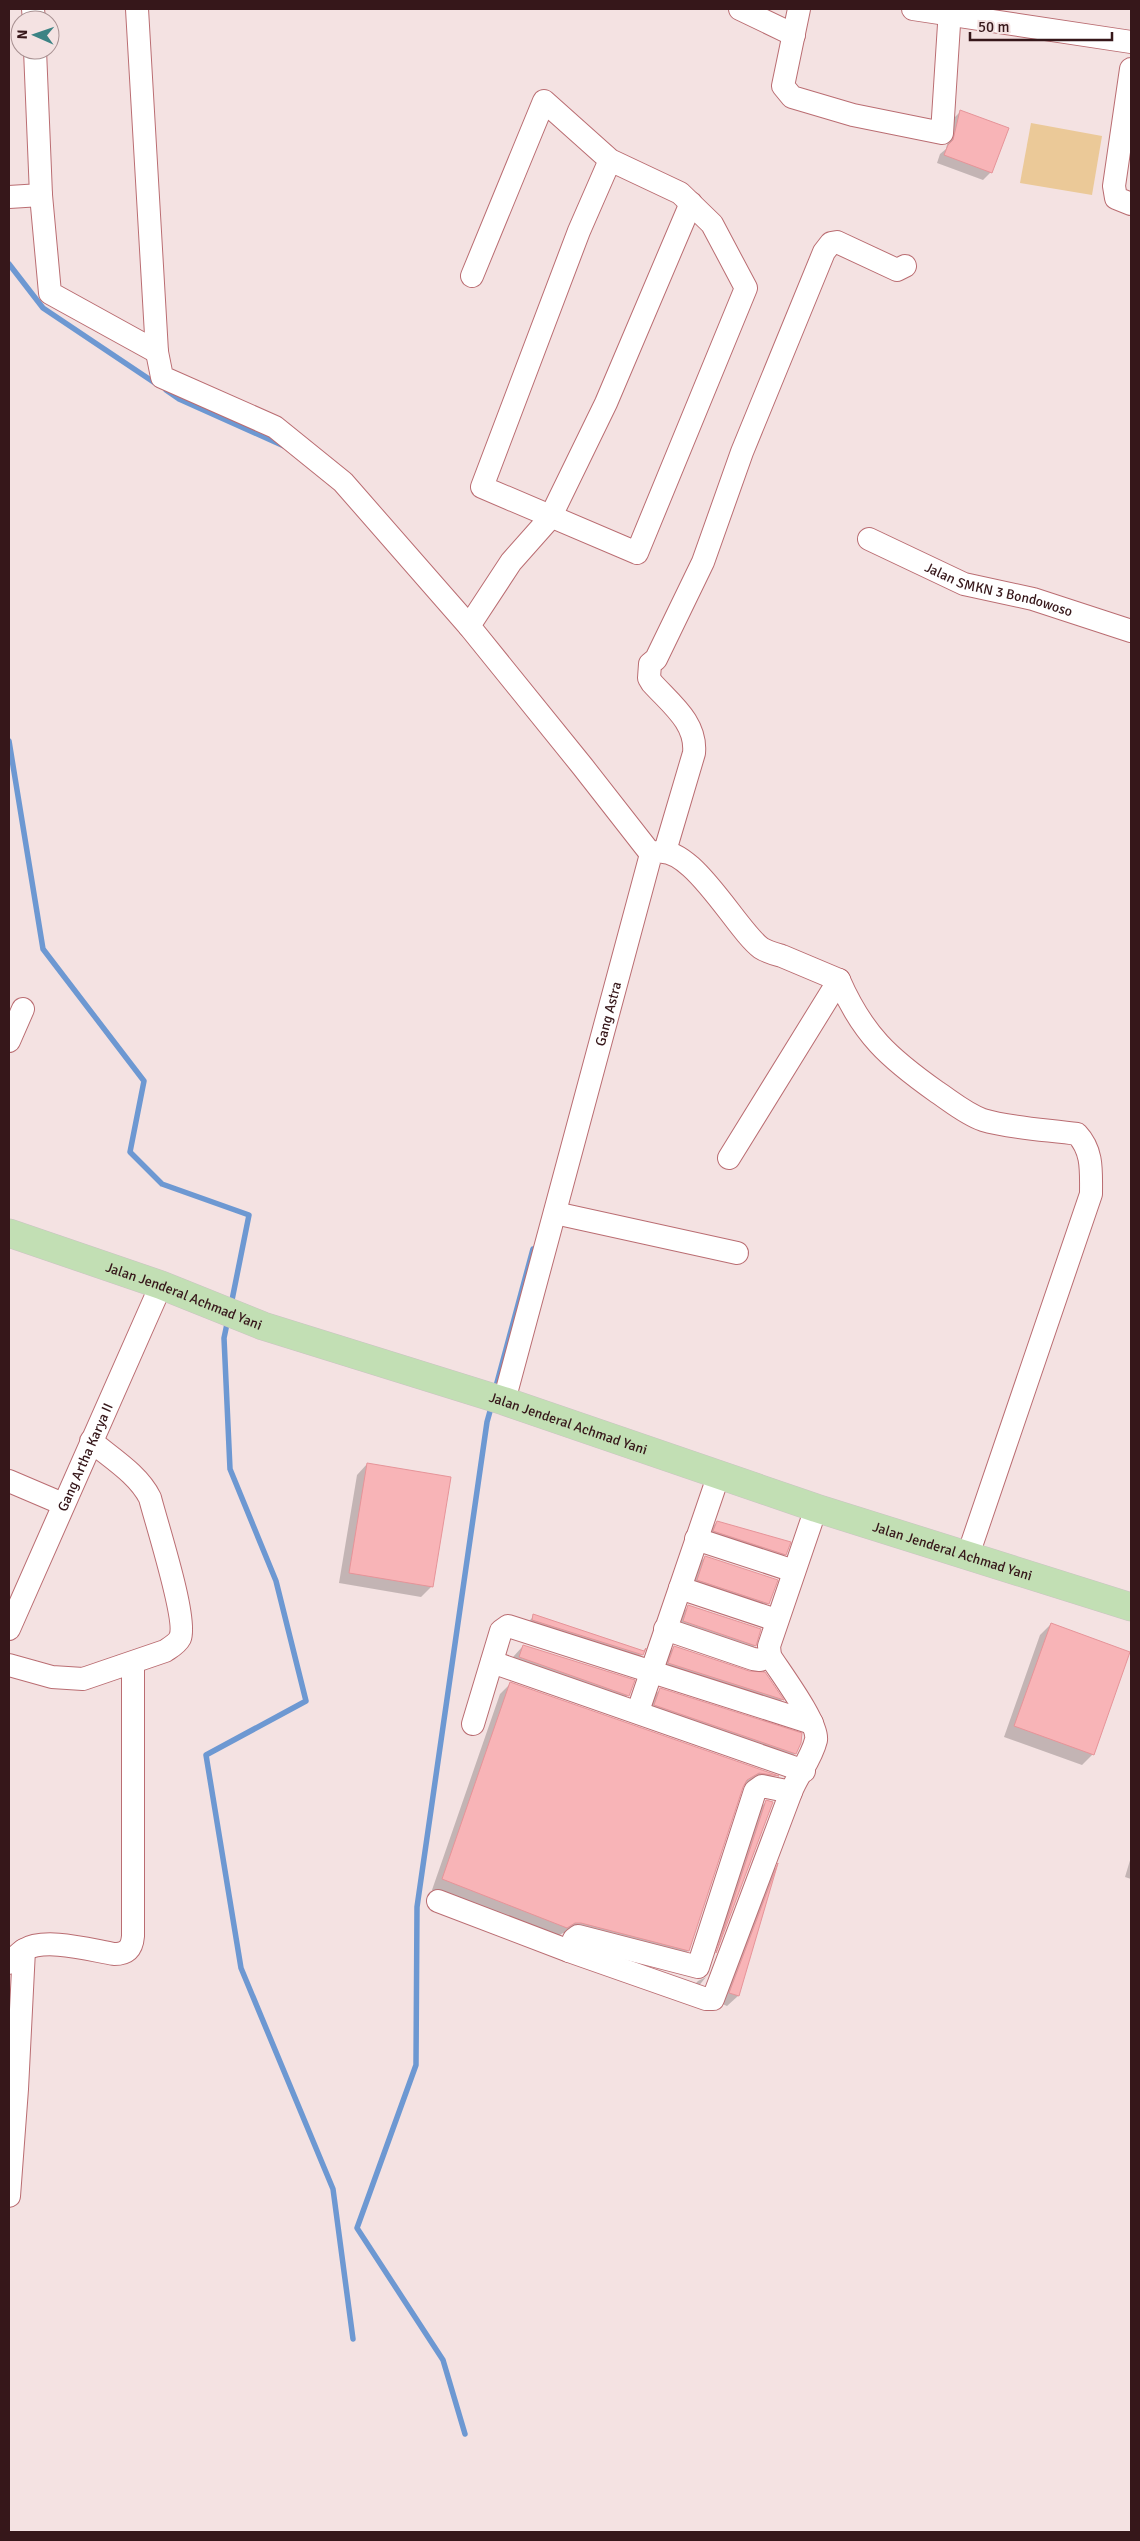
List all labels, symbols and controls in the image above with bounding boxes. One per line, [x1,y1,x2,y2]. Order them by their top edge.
north arrow [10,10,60,60]
scale bar [970,10,1112,42]
text: 50 m [978,18,1009,36]
text: N [14,29,31,40]
street label: Jalan SMKN 3 Bondowoso [922,559,1075,620]
street label: Gang Astra [592,980,625,1048]
street label: Jalan Jenderal Achmad Yani [103,1259,265,1334]
street label: Jalan Jenderal Achmad Yani [487,1389,650,1459]
street label: Gang Artha Karya II [54,1400,117,1514]
street label: Jalan Jenderal Achmad Yani [871,1518,1034,1584]

